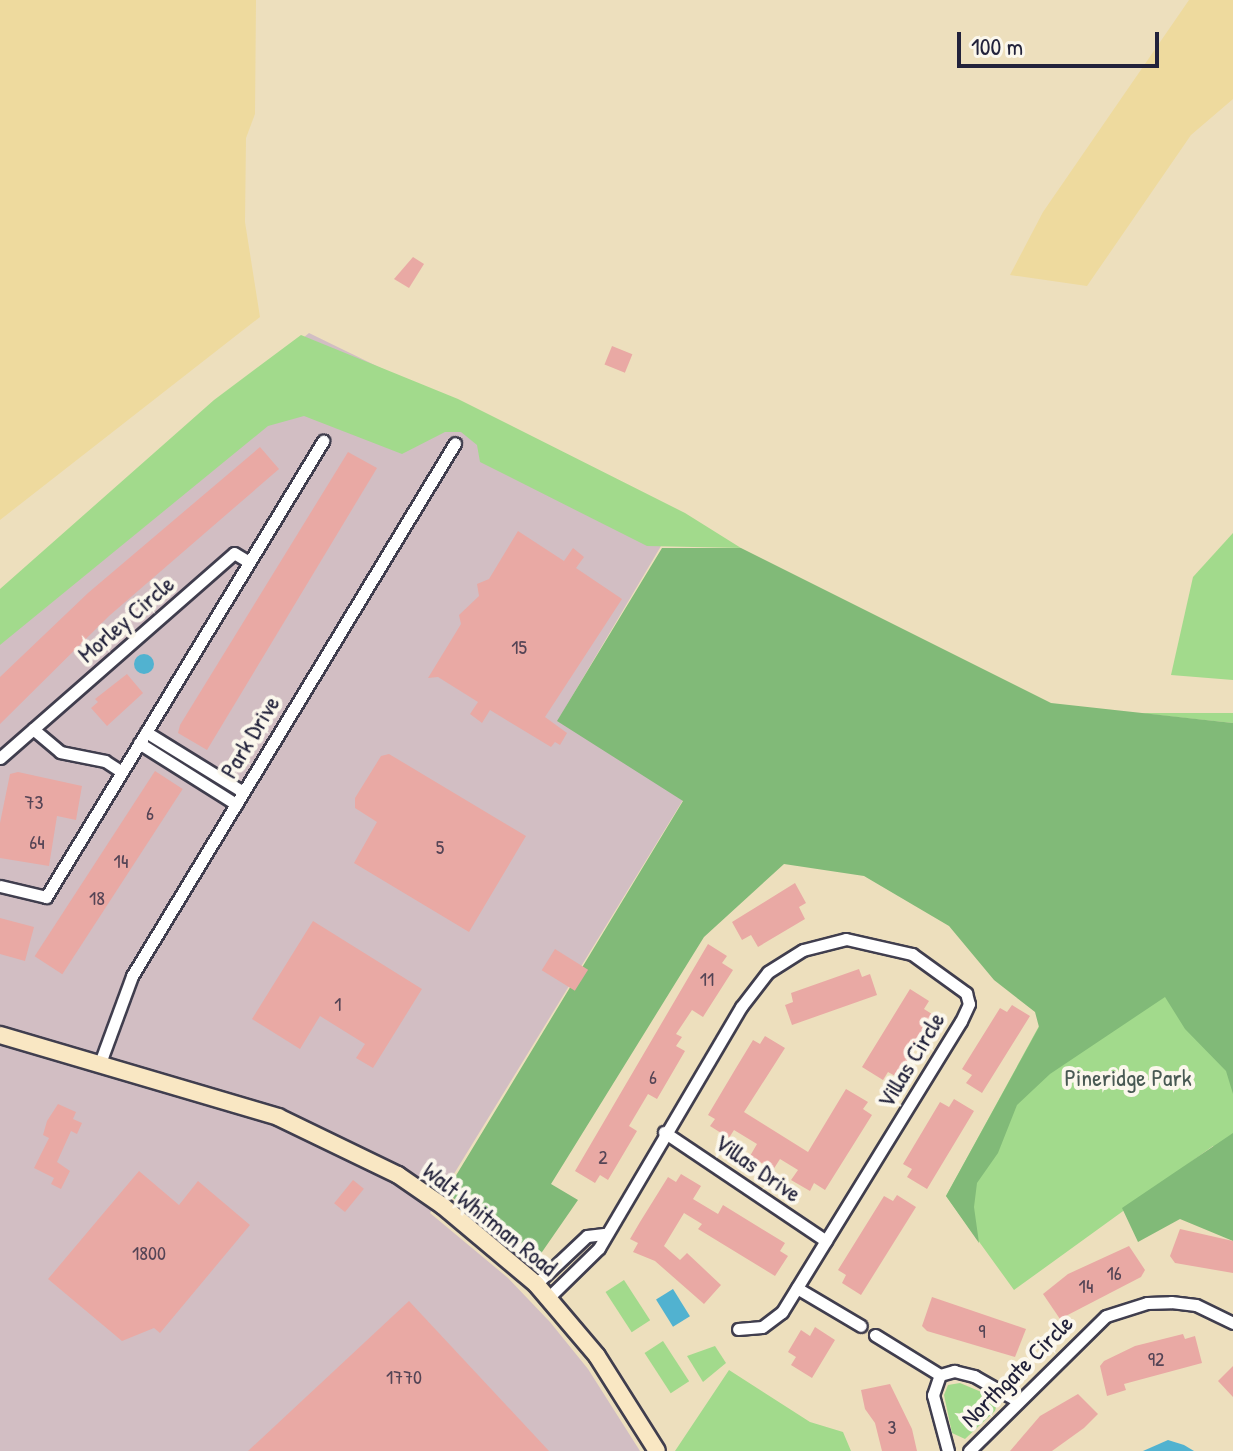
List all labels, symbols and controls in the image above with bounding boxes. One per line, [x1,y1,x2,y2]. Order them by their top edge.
scale bar [961,16,1163,66]
text: 100 m [971,30,1023,62]
street label: Morley Circle [72,569,180,669]
house number: 15 [511,634,527,658]
street label: Park Drive [214,691,286,783]
house number: 73 [25,789,43,813]
house number: 6 [146,800,154,824]
house number: 64 [29,829,45,853]
house number: 5 [436,834,444,858]
house number: 14 [114,848,128,872]
house number: 18 [89,885,105,909]
house number: 11 [700,966,714,990]
house number: 1 [334,991,342,1015]
street label: Villas Circle [871,1007,951,1113]
house number: 6 [649,1064,657,1088]
park label: Pineridge Park [1064,1064,1192,1092]
street label: Villas Drive [709,1128,807,1208]
house number: 2 [598,1144,608,1168]
street label: Walt Whitman Road [417,1156,563,1282]
house number: 1800 [132,1240,166,1264]
house number: 16 [1106,1260,1122,1284]
house number: 14 [1079,1273,1093,1297]
street label: Northgate Circle [955,1309,1079,1433]
house number: 9 [978,1318,986,1342]
house number: 92 [1148,1346,1164,1370]
house number: 1770 [386,1364,422,1388]
house number: 3 [888,1414,896,1438]

